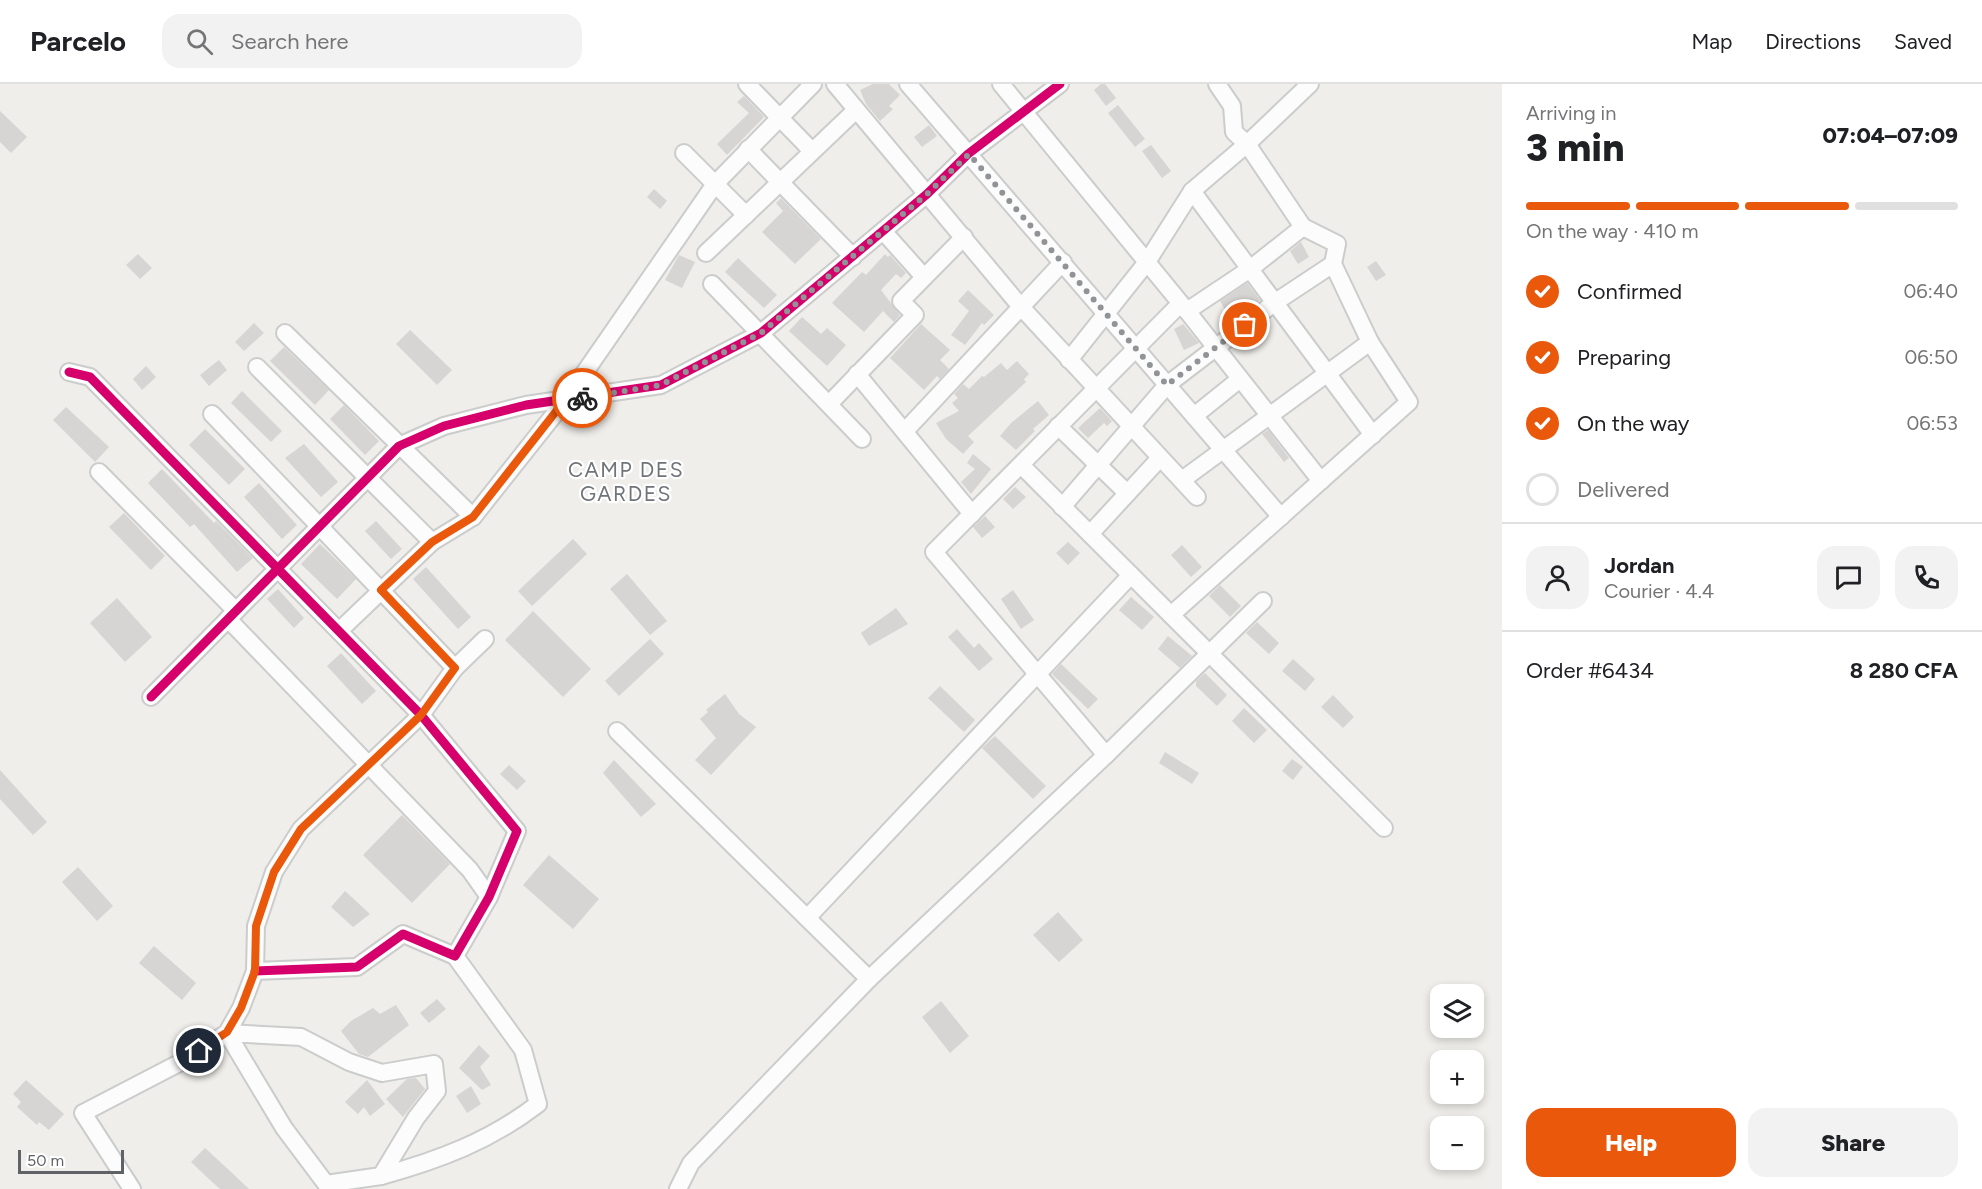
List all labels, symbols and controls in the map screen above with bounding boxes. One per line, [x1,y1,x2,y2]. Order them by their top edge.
search box [162,14,582,68]
text: Parcelo [30,24,126,58]
icon: search [183,25,216,58]
text: Search here [231,28,349,55]
text: Map [1691,29,1732,54]
text: Directions [1765,29,1861,54]
text: Saved [1894,29,1952,54]
text: Arriving in [1526,101,1616,125]
text: 07:04–07:09 [1823,122,1958,149]
text: 3 min [1526,124,1624,171]
text: On the way · 410 m [1526,219,1699,243]
icon: check [1526,275,1559,308]
text: Confirmed [1577,278,1682,305]
text: 06:40 [1904,279,1958,303]
pin [1219,299,1270,350]
icon: bag [1228,308,1261,341]
icon: check [1526,341,1559,374]
text: Preparing [1577,344,1671,371]
text: 06:50 [1904,345,1958,369]
courier [552,368,612,428]
icon: bike [566,382,599,415]
icon: check [1526,407,1559,440]
text: On the way [1577,410,1689,437]
text: 06:53 [1906,411,1958,435]
district label: CAMP DES GARDES [568,457,684,506]
text: Delivered [1577,476,1670,503]
button: person [1526,546,1589,609]
button: chat [1817,546,1880,609]
button: phone [1895,546,1958,609]
text: Jordan [1604,552,1675,579]
text: Courier · 4.4 [1604,579,1714,603]
text: Order #6434 [1526,657,1654,684]
text: 8 280 CFA [1850,657,1958,684]
map controls [1430,984,1484,1170]
button: layers [1430,984,1484,1038]
pin [173,1025,224,1076]
icon: home [182,1034,215,1067]
button: + [1430,1050,1484,1104]
button: Help [1526,1108,1736,1177]
button: Share [1748,1108,1958,1177]
button: − [1430,1116,1484,1170]
scale bar [18,1147,124,1174]
text: 50 m [27,1151,64,1170]

